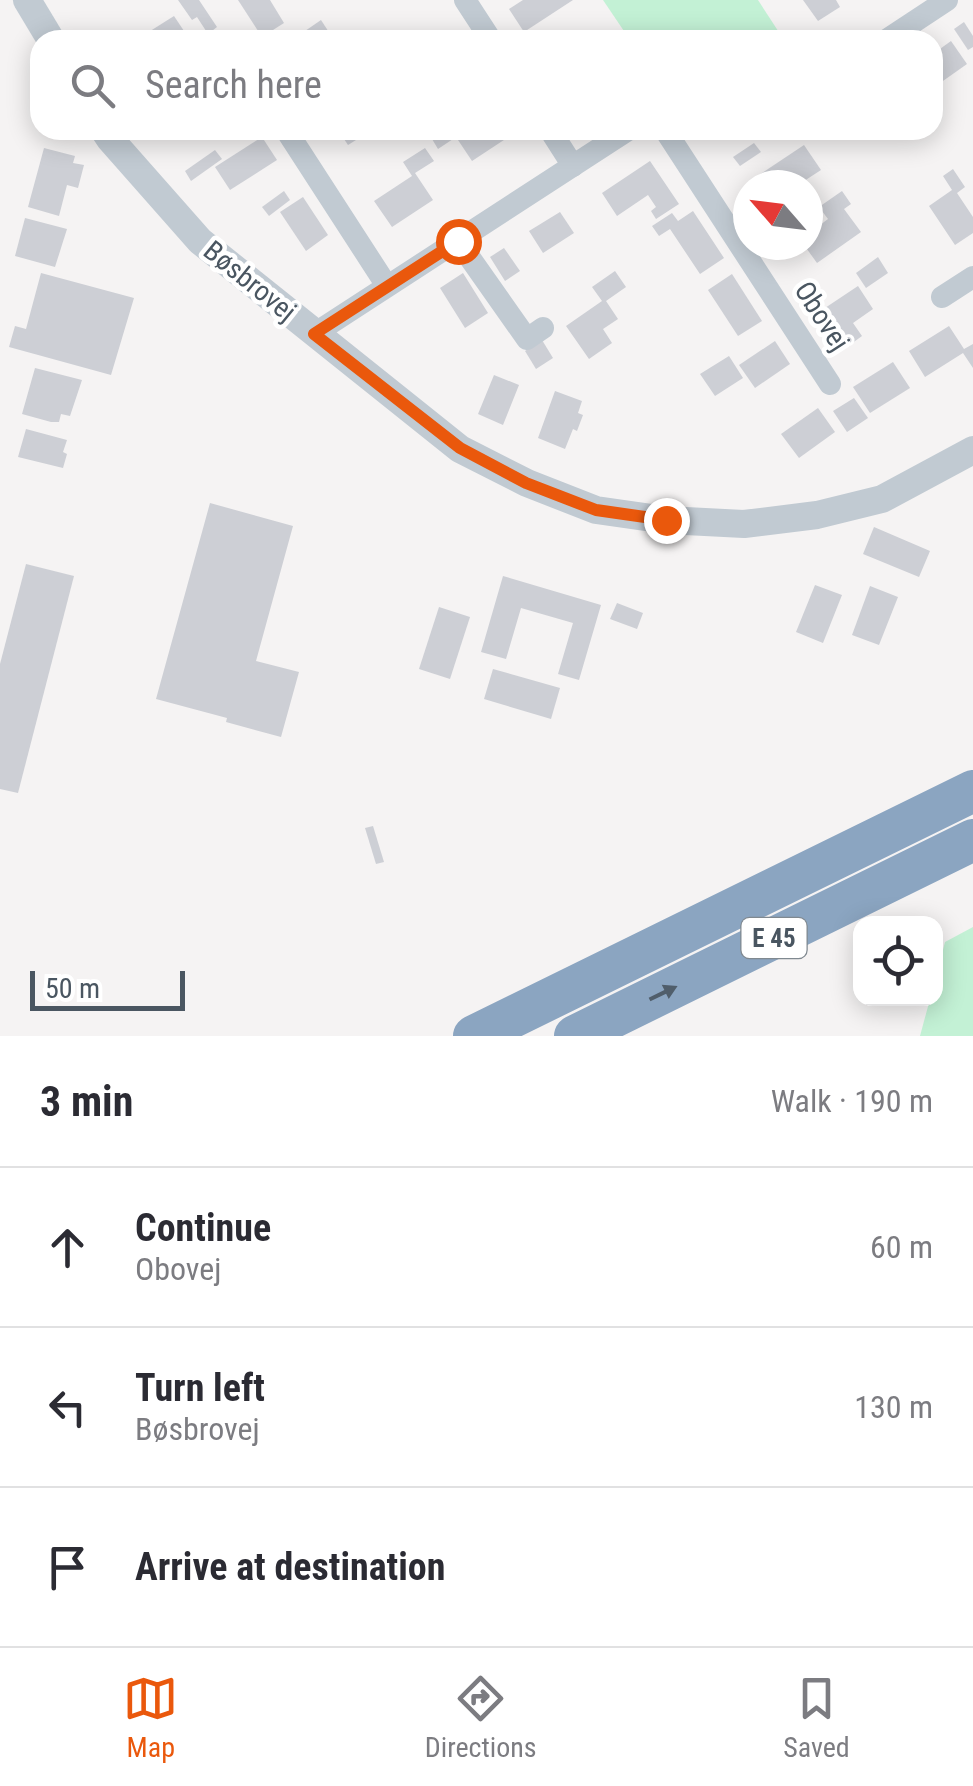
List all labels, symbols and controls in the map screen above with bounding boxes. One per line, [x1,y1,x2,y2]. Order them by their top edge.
search box [30,30,943,140]
icon: search [65,58,120,113]
text: Search here [145,63,322,107]
north arrow [733,170,823,260]
route start [436,219,482,265]
street label: Bøsbrovej [197,234,303,328]
street label: Obovej [788,275,856,357]
route end [644,498,690,544]
map controls [853,916,943,1006]
button: locate [853,916,943,1006]
road number: E 45 [742,918,806,958]
scale bar [30,966,185,1010]
text: 50 m [45,972,100,1005]
one-way arrow [648,985,677,1002]
text: 3 min [40,1077,133,1126]
text: Walk · 190 m [771,1082,933,1120]
text: Continue [135,1206,271,1250]
icon: ahead [40,1220,95,1275]
text: 60 m [870,1228,933,1266]
text: Obovej [135,1250,222,1288]
text: Turn left [135,1366,265,1410]
icon: left [40,1380,95,1435]
text: 130 m [854,1388,933,1426]
text: Bøsbrovej [135,1410,260,1448]
icon: arrive [40,1540,95,1595]
text: Arrive at destination [135,1545,445,1589]
tab: Map [123,1671,178,1764]
tab: Directions [425,1671,537,1764]
tab: Saved [783,1671,850,1764]

